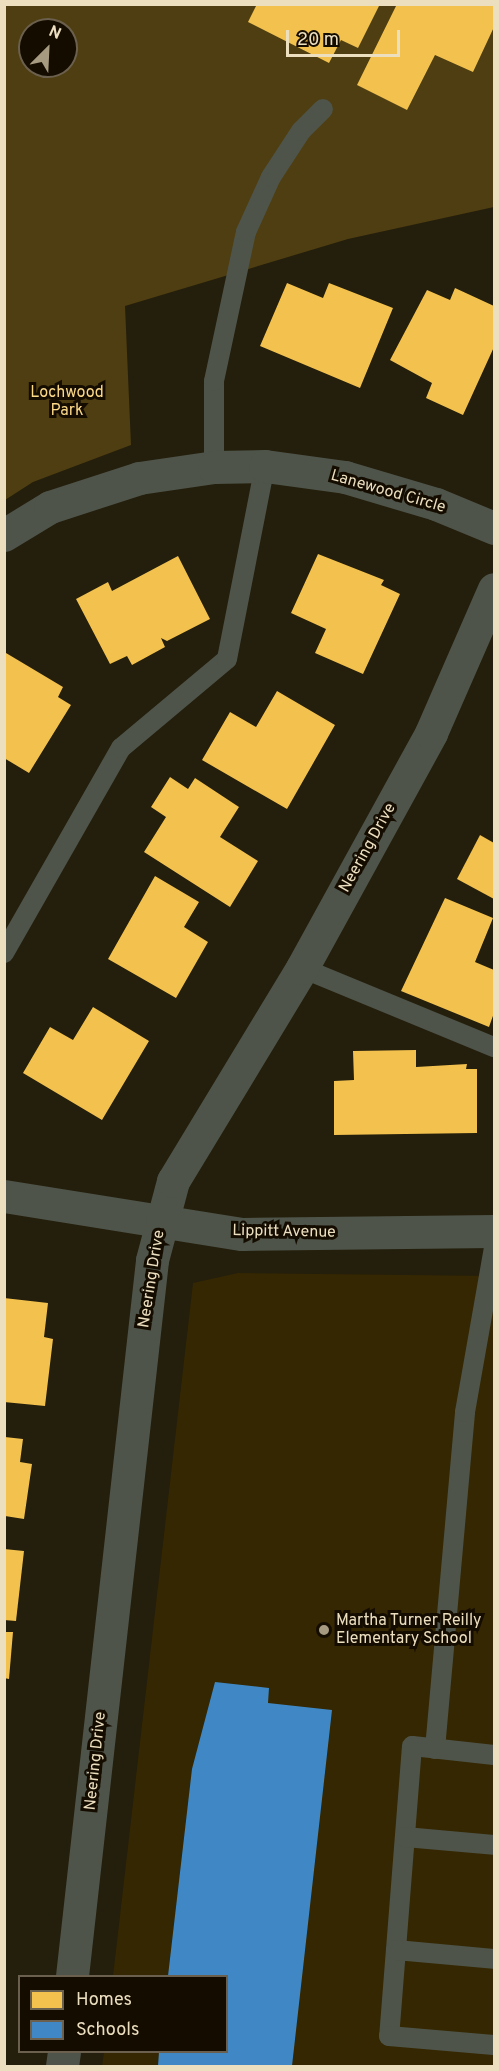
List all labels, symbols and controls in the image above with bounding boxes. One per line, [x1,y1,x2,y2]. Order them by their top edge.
north arrow [18,18,78,78]
scale bar [289,18,403,56]
text: N [45,22,64,45]
text: 20 m [297,29,339,52]
park label: Lochwood Park [30,383,104,421]
street label: Lanewood Circle [328,466,448,518]
street label: Neering Drive [336,800,400,896]
street label: Lippitt Avenue [232,1221,336,1243]
street label: Neering Drive [135,1229,169,1329]
place label: Martha Turner Reilly Elementary School [336,1611,482,1649]
marker: Martha Turner Reilly Elementary School [317,1623,331,1637]
street label: Neering Drive [81,1711,111,1811]
legend [18,1975,228,2053]
text: Homes [76,1989,132,2012]
text: Schools [76,2019,139,2042]

